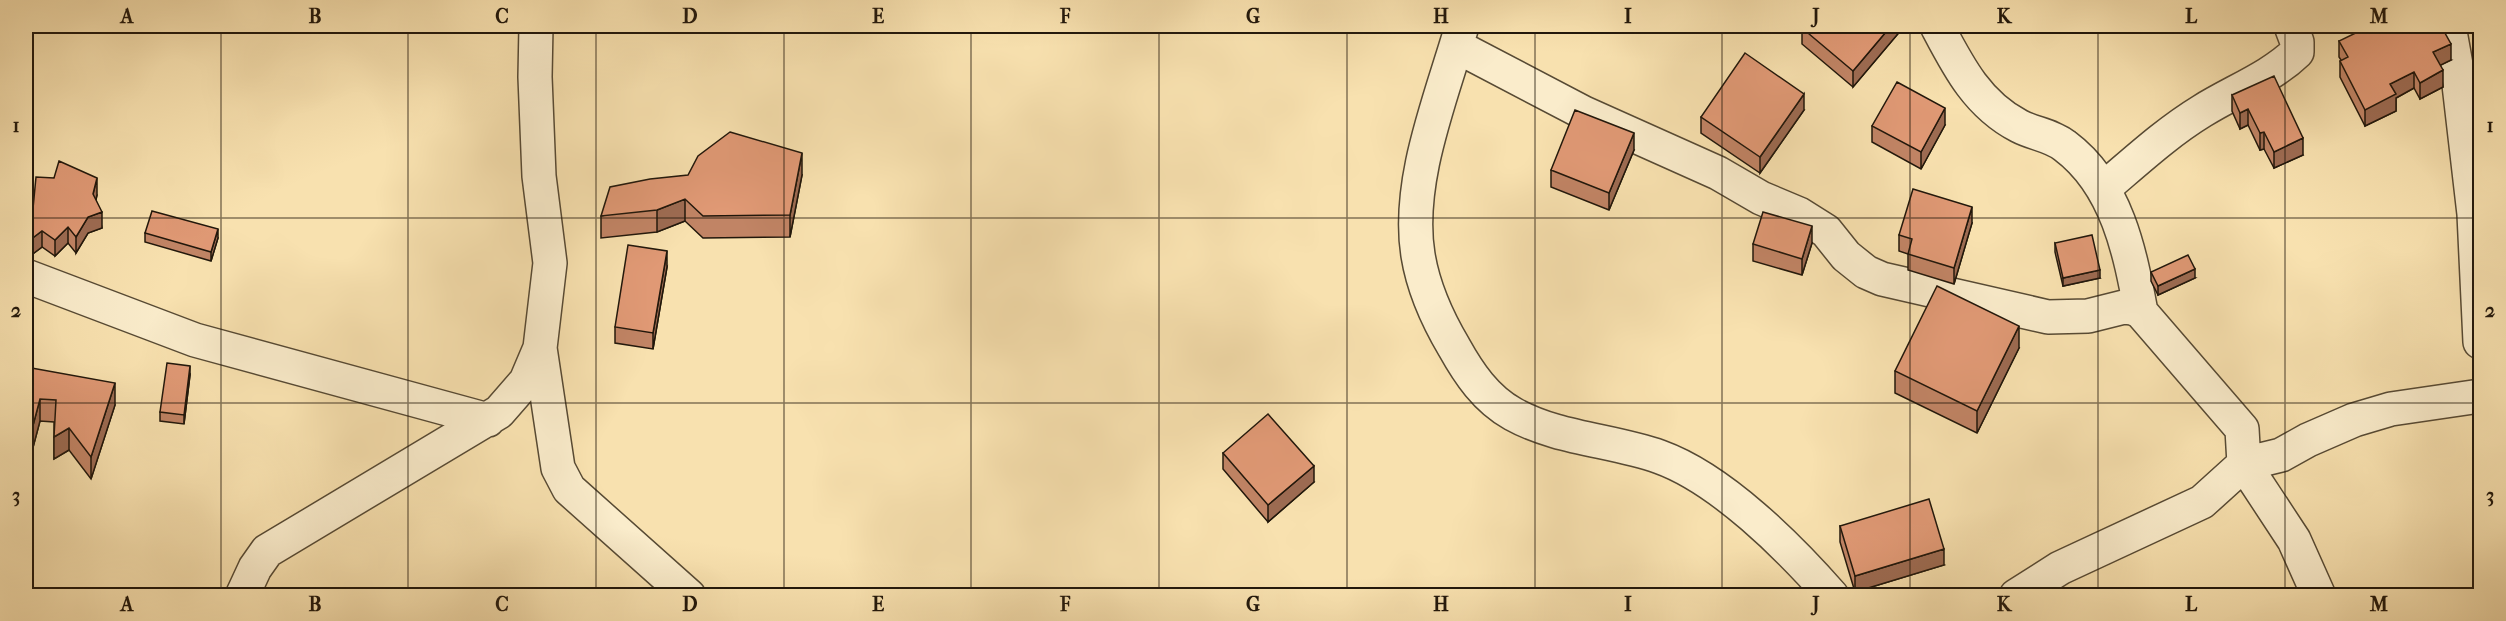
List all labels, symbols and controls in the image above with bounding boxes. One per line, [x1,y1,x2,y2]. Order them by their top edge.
text: A [119,5,135,28]
text: B [308,5,322,28]
text: C [495,5,509,28]
text: D [682,5,698,28]
text: E [872,5,884,28]
text: F [1059,5,1071,28]
text: G [1246,5,1260,28]
text: H [1433,5,1449,28]
text: I [1624,5,1632,28]
text: J [1810,5,1820,28]
text: K [1997,5,2013,28]
text: L [2185,5,2198,28]
text: M [2369,5,2389,28]
text: 1 [12,114,20,137]
text: 1 [2486,114,2494,137]
text: 2 [11,299,21,322]
text: 2 [2485,299,2495,322]
text: 3 [12,484,20,507]
text: 3 [2486,484,2494,507]
text: A [119,593,135,616]
text: B [308,593,322,616]
text: C [495,593,509,616]
text: D [682,593,698,616]
text: E [872,593,884,616]
text: F [1059,593,1071,616]
text: G [1246,593,1260,616]
text: H [1433,593,1449,616]
text: I [1624,593,1632,616]
text: J [1810,593,1820,616]
text: K [1997,593,2013,616]
text: L [2185,593,2198,616]
text: M [2369,593,2389,616]

